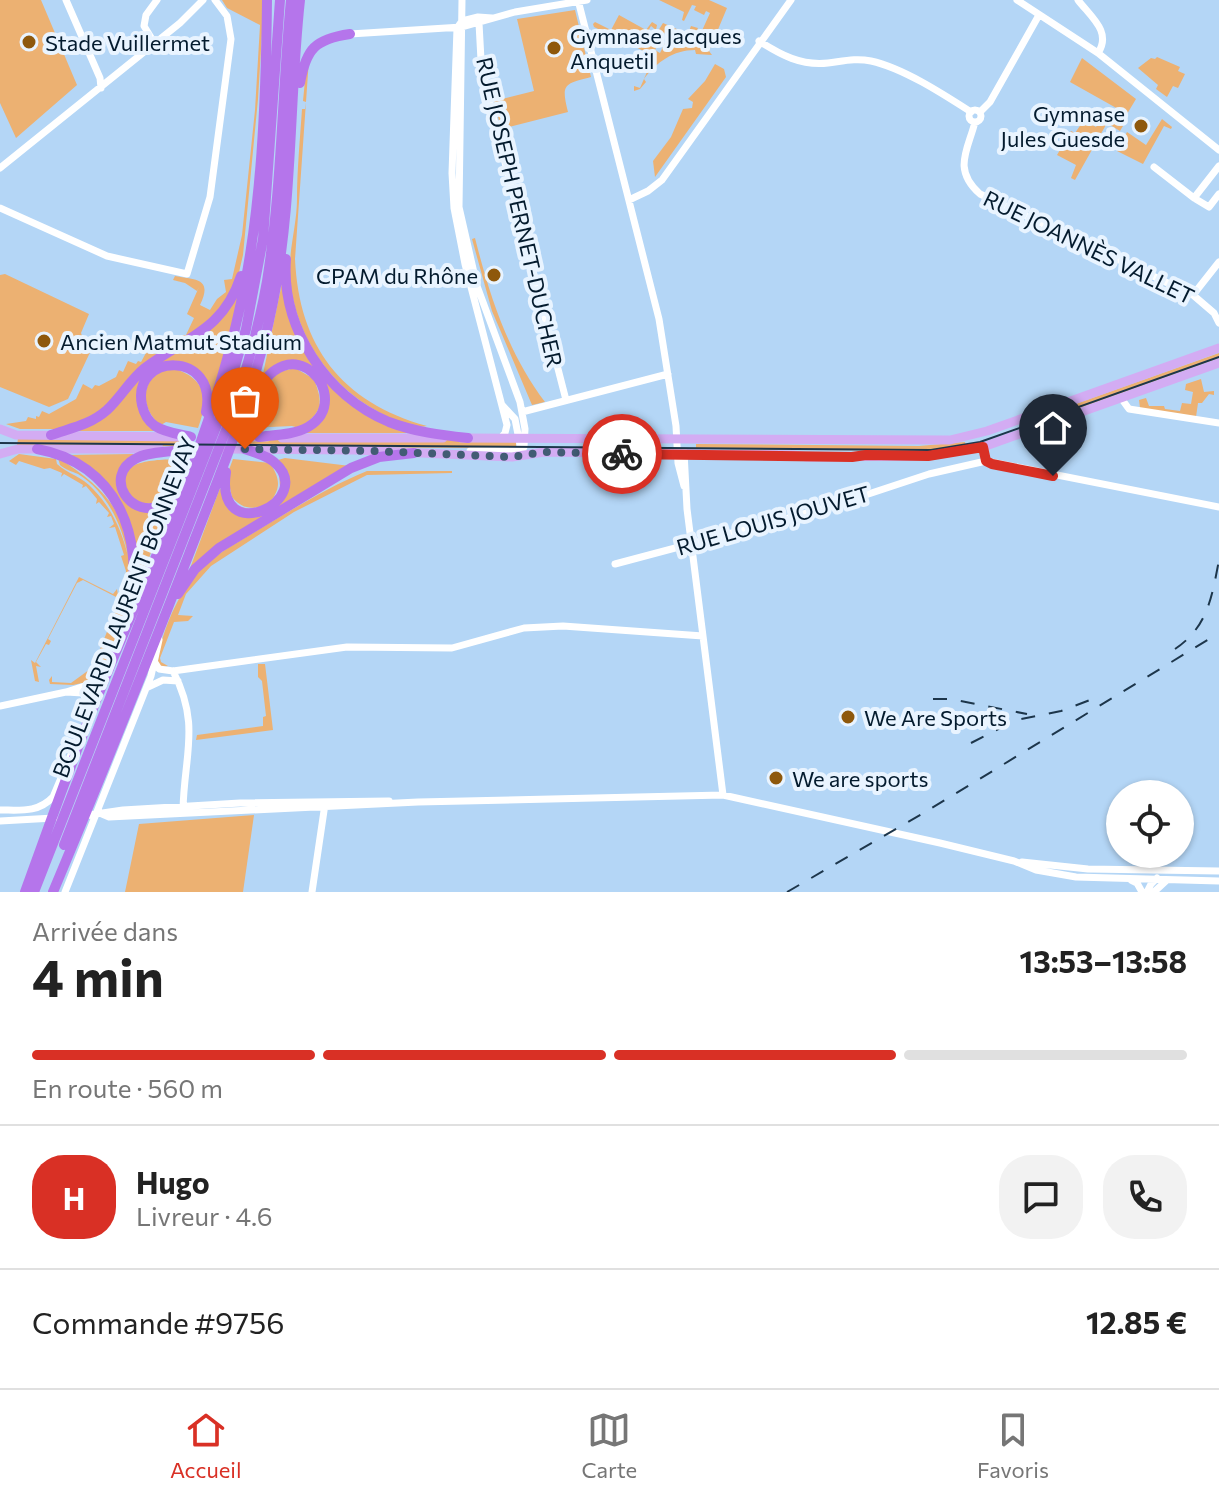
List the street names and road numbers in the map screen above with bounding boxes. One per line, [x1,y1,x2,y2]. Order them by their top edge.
street label: RUE JOSEPH PERNET-DUCHER [471,54,569,370]
street label: RUE JOANNÈS VALLET [979,184,1199,310]
street label: BOULEVARD LAURENT BONNEVAY [46,433,202,781]
street label: RUE LOUIS JOUVET [673,479,873,561]

